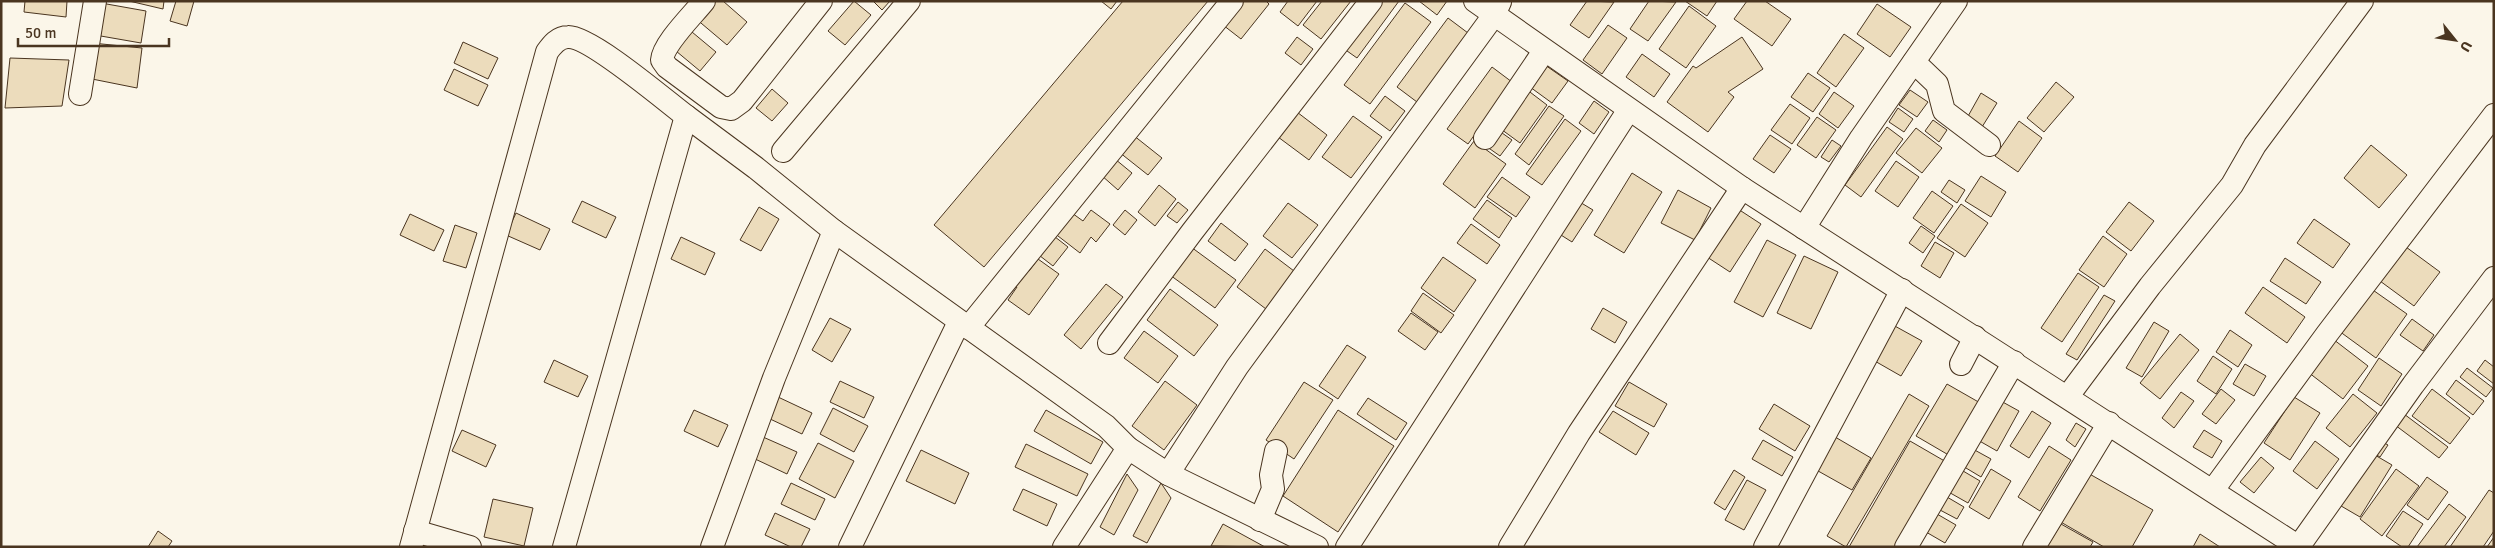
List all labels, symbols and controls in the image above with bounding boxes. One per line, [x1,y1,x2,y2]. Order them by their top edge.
scale bar [18,15,169,47]
north arrow [2430,15,2480,65]
text: 50 m [25,24,56,42]
text: U [2456,38,2476,55]

